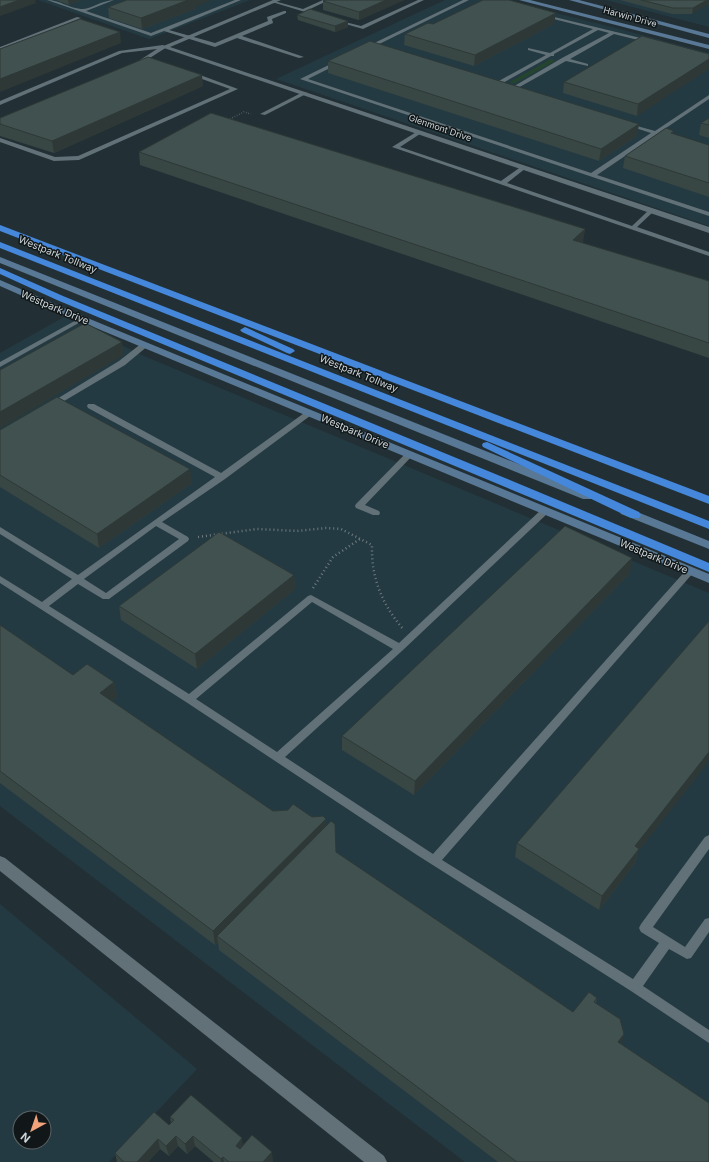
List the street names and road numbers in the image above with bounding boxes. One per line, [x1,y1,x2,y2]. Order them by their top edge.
street label: Harwin Drive [602,4,658,29]
street label: Glenmont Drive [407,112,473,143]
street label: Westpark Tollway [17,233,99,275]
street label: Westpark Drive [19,287,91,327]
street label: Westpark Tollway [318,352,400,394]
street label: Westpark Drive [319,411,391,451]
street label: Westpark Drive [618,536,690,576]

